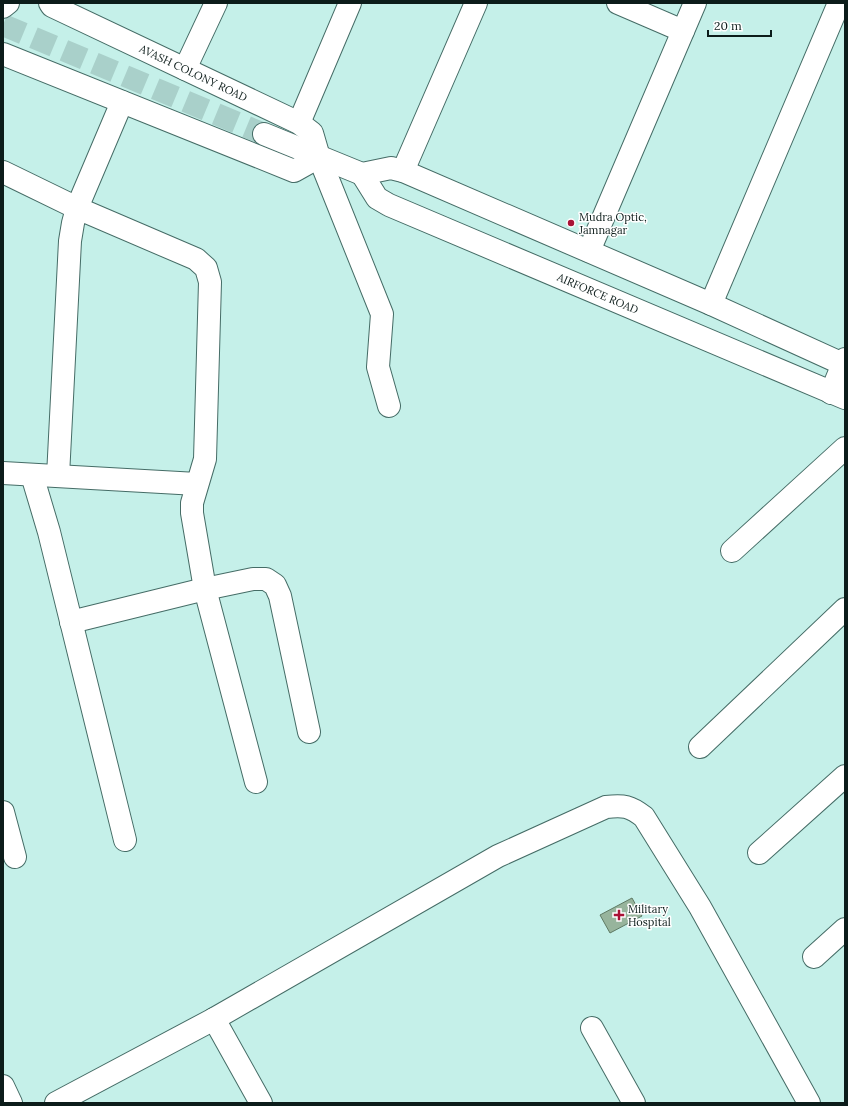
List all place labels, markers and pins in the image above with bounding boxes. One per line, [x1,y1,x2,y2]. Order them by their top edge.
place label: Mudra Optic, Jamnagar [578,210,647,237]
marker: Mudra Optic, Jamnagar [566,218,576,228]
place label: Military Hospital [628,902,671,929]
marker: Military Hospital [613,909,625,921]

